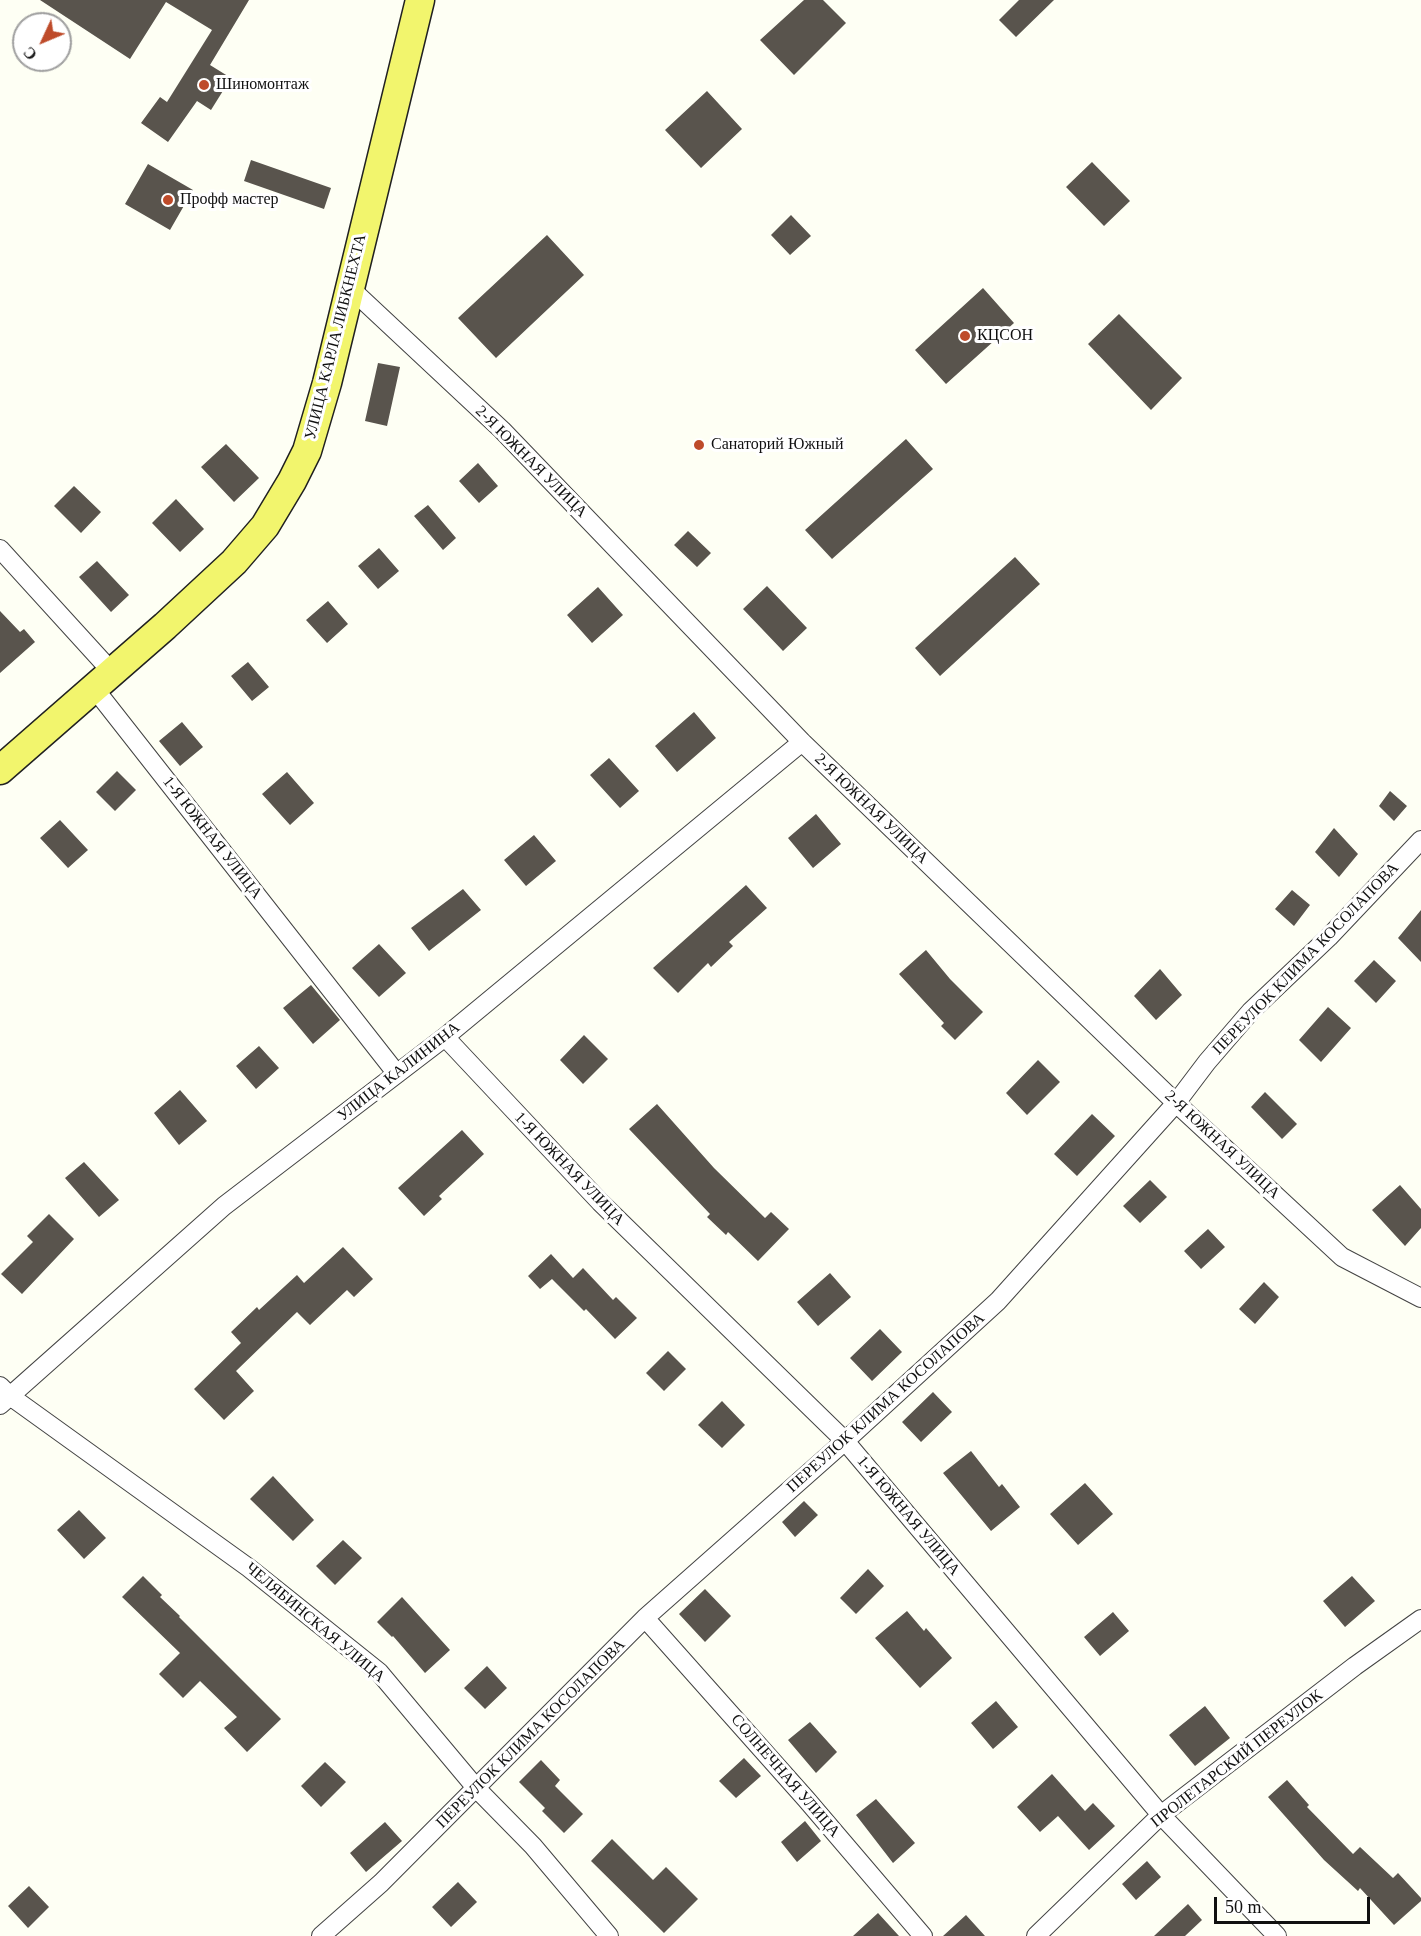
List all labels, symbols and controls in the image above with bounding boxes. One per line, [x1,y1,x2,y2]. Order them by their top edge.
north arrow [12,12,72,72]
text: С [20,43,40,64]
place label: Шиномонтаж [216,75,309,95]
marker: Шиномонтаж [197,78,211,92]
place label: Профф мастер [180,190,279,210]
marker: Профф мастер [161,193,175,207]
street label: УЛИЦА КАРЛА ЛИБКНЕХТА [301,232,371,442]
place label: КЦСОН [977,326,1033,346]
marker: КЦСОН [958,329,972,343]
street label: 2-Я ЮЖНАЯ УЛИЦА [471,402,591,522]
place label: Санаторий Южный [711,435,844,455]
marker: Санаторий Южный [692,438,706,452]
street label: 2-Я ЮЖНАЯ УЛИЦА [810,750,932,868]
street label: 1-Я ЮЖНАЯ УЛИЦА [158,773,266,903]
street label: ПЕРЕУЛОК КЛИМА КОСОЛАПОВА [1209,859,1403,1059]
street label: УЛИЦА КАЛИНИНА [334,1018,464,1126]
street label: 2-Я ЮЖНАЯ УЛИЦА [1160,1087,1284,1203]
street label: 1-Я ЮЖНАЯ УЛИЦА [510,1108,628,1230]
street label: ПЕРЕУЛОК КЛИМА КОСОЛАПОВА [783,1309,989,1497]
street label: 1-Я ЮЖНАЯ УЛИЦА [852,1452,964,1580]
street label: ЧЕЛЯБИНСКАЯ УЛИЦА [241,1559,389,1687]
street label: ПЕРЕУЛОК КЛИМА КОСОЛАПОВА [432,1635,630,1833]
street label: ПРОЛЕТАРСКИЙ ПЕРЕУЛОК [1147,1686,1327,1832]
street label: СОЛНЕЧНАЯ УЛИЦА [726,1711,844,1841]
scale bar [1217,1885,1373,1923]
text: 50 m [1225,1897,1262,1917]

